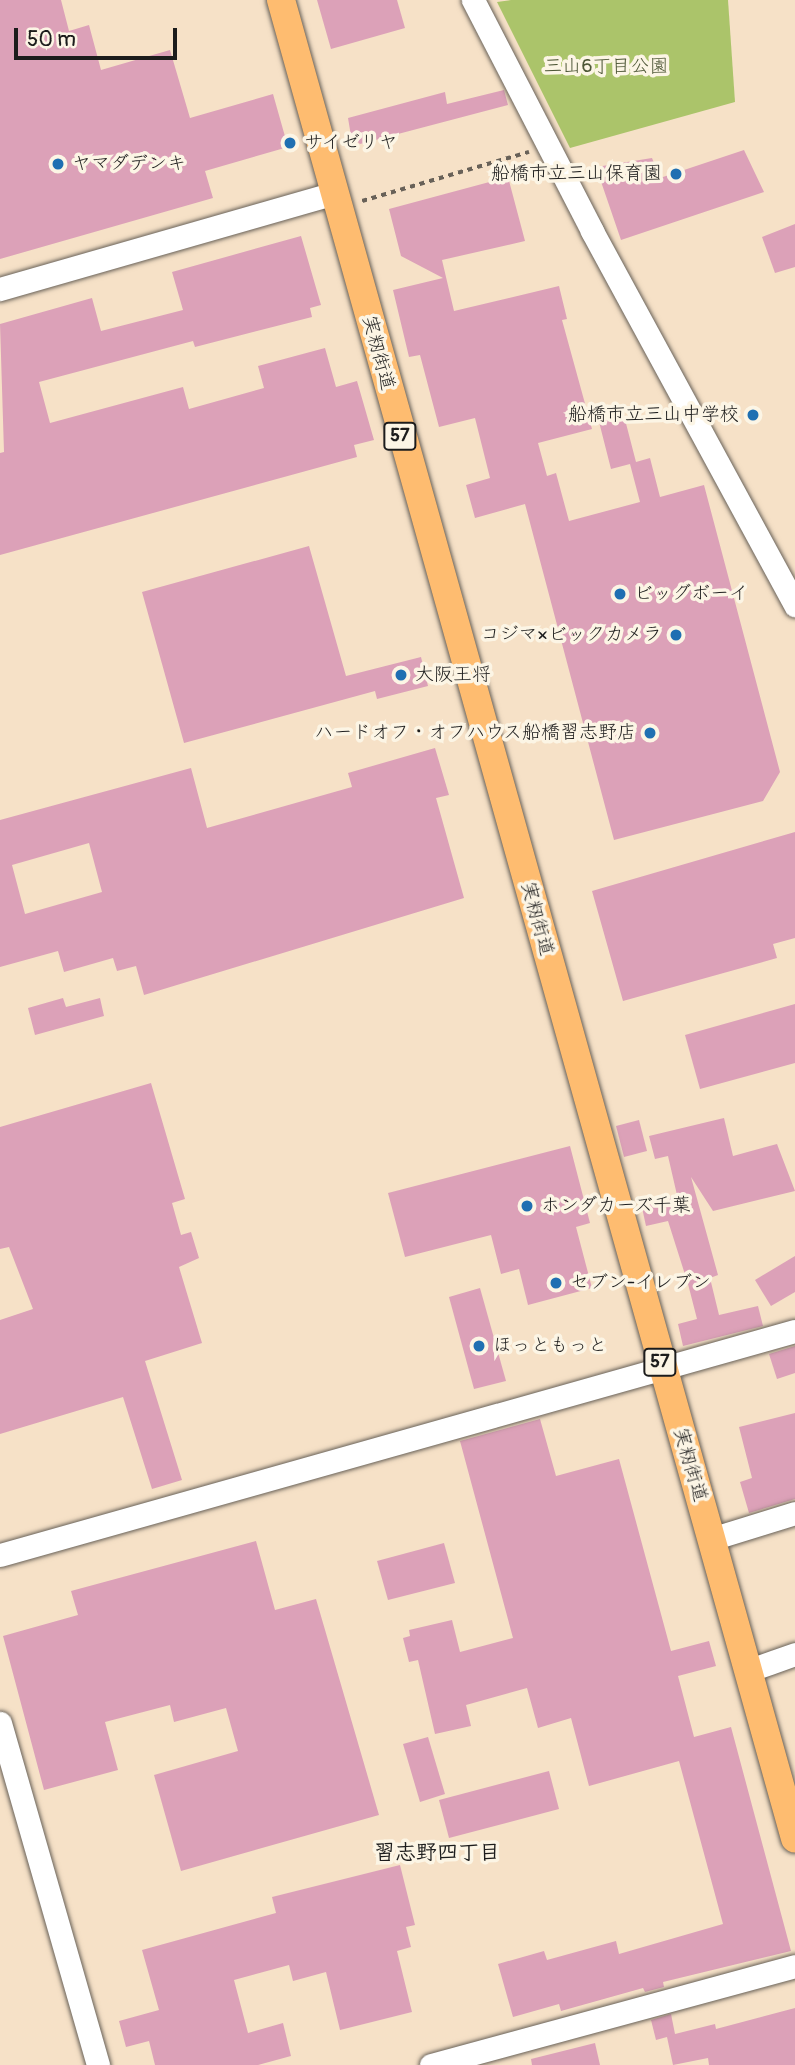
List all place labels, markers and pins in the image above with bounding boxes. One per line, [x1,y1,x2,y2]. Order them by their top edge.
place label: サイゼリヤ [304,132,399,154]
marker: サイゼリヤ [282,135,298,151]
place label: ヤマダデンキ [72,153,186,175]
marker: ヤマダデンキ [50,156,66,172]
place label: 船橋市立三山保育園 [491,163,662,185]
marker: 船橋市立三山保育園 [668,166,684,182]
place label: 船橋市立三山中学校 [568,404,739,426]
marker: 船橋市立三山中学校 [745,407,761,423]
place label: ビッグボーイ [634,583,748,605]
marker: ビッグボーイ [612,586,628,602]
place label: コジマ×ビックカメラ [481,624,662,646]
marker: コジマ×ビックカメラ [668,627,684,643]
place label: 大阪王将 [415,664,491,686]
marker: 大阪王将 [393,667,409,683]
place label: ハードオフ・オフハウス船橋習志野店 [313,722,636,744]
marker: ハードオフ・オフハウス船橋習志野店 [642,725,658,741]
place label: ホンダカーズ千葉 [541,1195,693,1217]
marker: ホンダカーズ千葉 [519,1198,535,1214]
place label: セブン-イレブン [570,1272,711,1294]
marker: セブン-イレブン [548,1275,564,1291]
place label: ほっともっと [493,1335,607,1357]
marker: ほっともっと [471,1338,487,1354]

